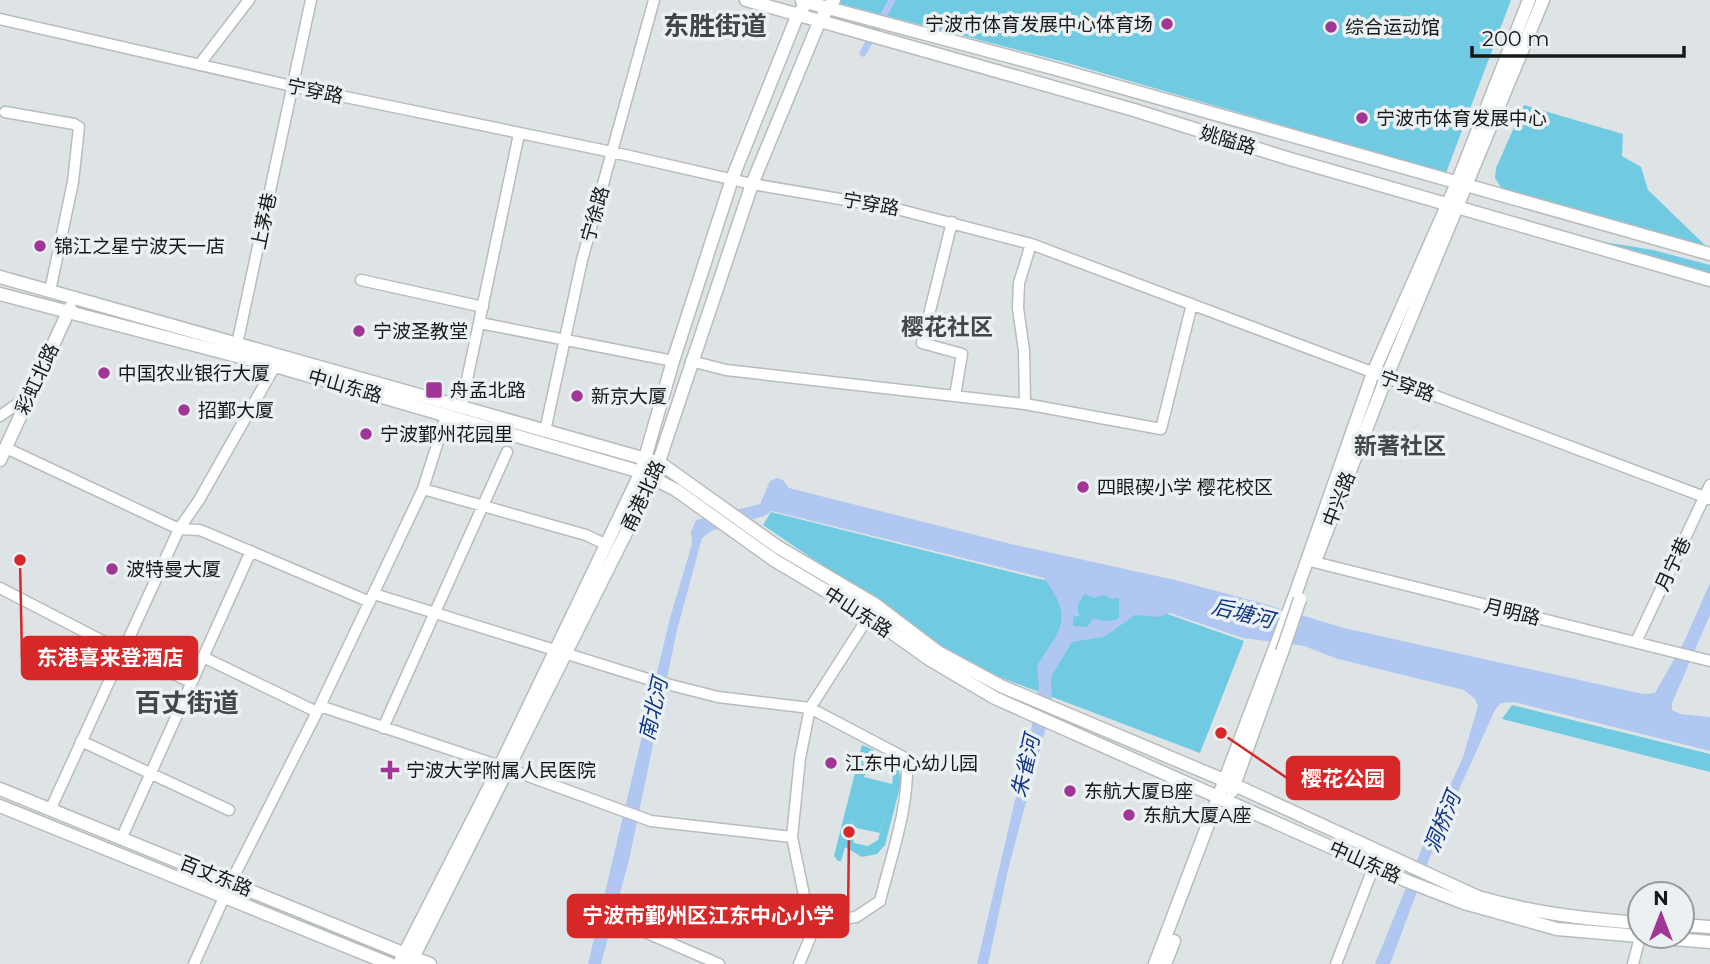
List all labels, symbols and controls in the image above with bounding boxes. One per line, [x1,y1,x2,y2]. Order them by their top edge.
district label: 东胜街道 [663,10,767,42]
place label: 宁波市体育发展中心体育场 [925,13,1153,36]
scale bar [1472,14,1684,58]
marker: 宁波市体育发展中心体育场 [1159,16,1175,32]
place label: 综合运动馆 [1345,16,1440,39]
marker: 综合运动馆 [1323,19,1339,35]
text: 200 m [1482,26,1549,51]
street label: 宁穿路 [285,74,345,108]
place label: 宁波市体育发展中心 [1376,107,1547,130]
marker: 宁波市体育发展中心 [1354,110,1370,126]
street label: 姚隘路 [1197,121,1259,159]
street label: 宁徐路 [576,183,614,245]
street label: 宁穿路 [841,188,901,220]
street label: 上茅巷 [247,191,281,251]
place label: 锦江之星宁波天一店 [54,235,225,258]
marker: 锦江之星宁波天一店 [32,238,48,254]
district label: 樱花社区 [901,313,993,341]
place label: 宁波圣教堂 [373,320,468,343]
marker: 宁波圣教堂 [351,323,367,339]
street label: 彩虹北路 [11,340,63,418]
place label: 中国农业银行大厦 [118,362,270,385]
street label: 中山东路 [305,364,385,408]
marker: 中国农业银行大厦 [96,365,112,381]
street label: 宁穿路 [1376,365,1438,407]
place label: 舟孟北路 [450,379,526,402]
marker: 舟孟北路 [424,380,444,400]
place label: 新京大厦 [591,385,667,408]
marker: 新京大厦 [569,388,585,404]
place label: 招鄞大厦 [198,399,274,422]
marker: 招鄞大厦 [176,402,192,418]
place label: 宁波鄞州花园里 [380,423,513,446]
marker: 宁波鄞州花园里 [358,426,374,442]
district label: 新著社区 [1354,432,1446,460]
street label: 甬港北路 [617,457,669,535]
street label: 中兴路 [1318,468,1360,530]
place label: 四眼碶小学 樱花校区 [1097,476,1273,499]
marker: 四眼碶小学 樱花校区 [1075,479,1091,495]
street label: 月宁巷 [1651,533,1695,595]
place label: 波特曼大厦 [126,558,221,581]
marker: 波特曼大厦 [104,561,120,577]
street label: 中山东路 [820,582,896,642]
water label: 后塘河 [1209,593,1280,634]
street label: 月明路 [1482,594,1542,630]
callout: 东港喜来登酒店 [22,637,197,679]
text: 东港喜来登酒店 [37,645,184,670]
water label: 南北河 [634,672,673,743]
district label: 百丈街道 [135,687,239,719]
water label: 朱雀河 [1006,729,1045,800]
place label: 江东中心幼儿园 [845,752,978,775]
marker: 江东中心幼儿园 [823,755,839,771]
callout: 樱花公园 [1287,757,1399,799]
place label: 宁波大学附属人民医院 [406,759,596,782]
marker: 宁波大学附属人民医院 [380,760,400,780]
text: 樱花公园 [1301,766,1385,791]
place label: 东航大厦B座 [1084,780,1193,803]
marker: 东航大厦B座 [1062,783,1078,799]
water label: 洞桥河 [1419,784,1467,856]
place label: 东航大厦A座 [1143,804,1252,827]
marker: 东航大厦A座 [1121,807,1137,823]
street label: 中山东路 [1326,836,1404,888]
street label: 百丈东路 [176,851,256,901]
north arrow [1626,880,1696,950]
text: N [1653,887,1669,910]
callout: 宁波市鄞州区江东中心小学 [568,895,848,937]
text: 宁波市鄞州区江东中心小学 [582,903,834,928]

